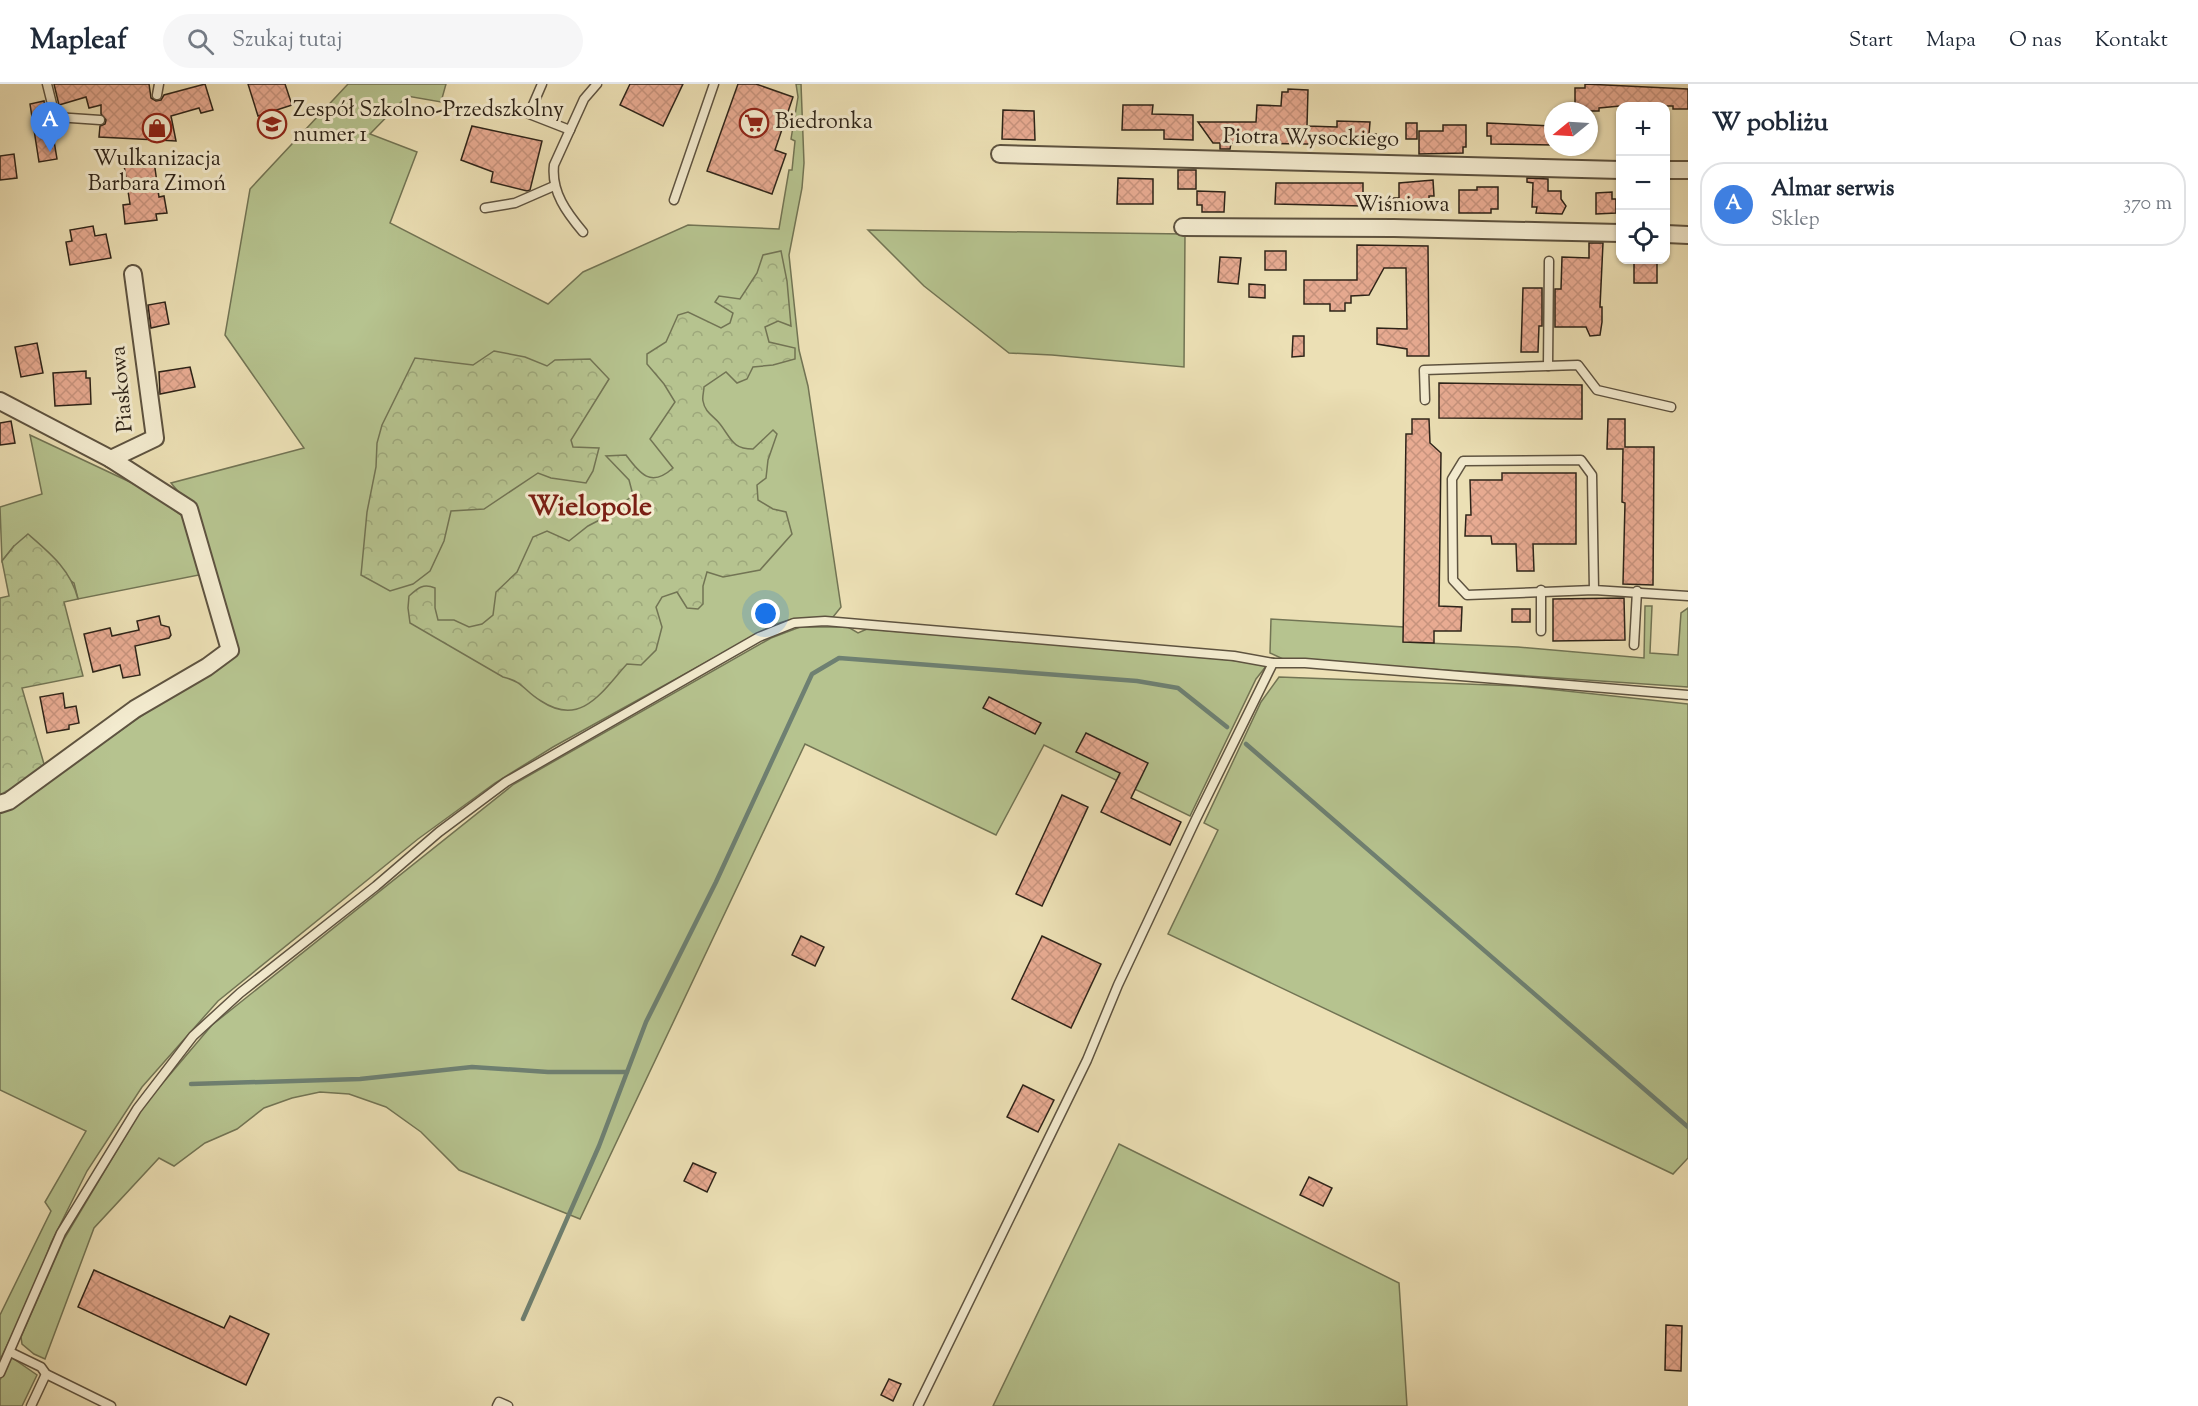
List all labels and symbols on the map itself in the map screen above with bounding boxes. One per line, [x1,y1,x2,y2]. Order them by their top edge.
place label: Zespół Szkolno-Przedszkolny numer 1 [293,95,564,152]
north arrow [1544,102,1598,156]
pin: A [31,103,70,152]
supermarket icon: Biedronka [738,107,770,139]
place label: Biedronka [775,107,873,139]
school or university icon: Zespół Szkolno-Przedszkolny numer 1 [256,108,288,140]
shop icon: Wulkanizacja Barbara Zimoń [141,112,173,144]
street label: Piotra Wysockiego [1223,121,1399,157]
place label: Wulkanizacja Barbara Zimoń [88,144,226,201]
street label: Wiśniowa [1354,190,1450,222]
street label: Piaskowa [103,344,143,434]
district label: Wielopole [528,488,652,528]
your location [751,599,780,628]

